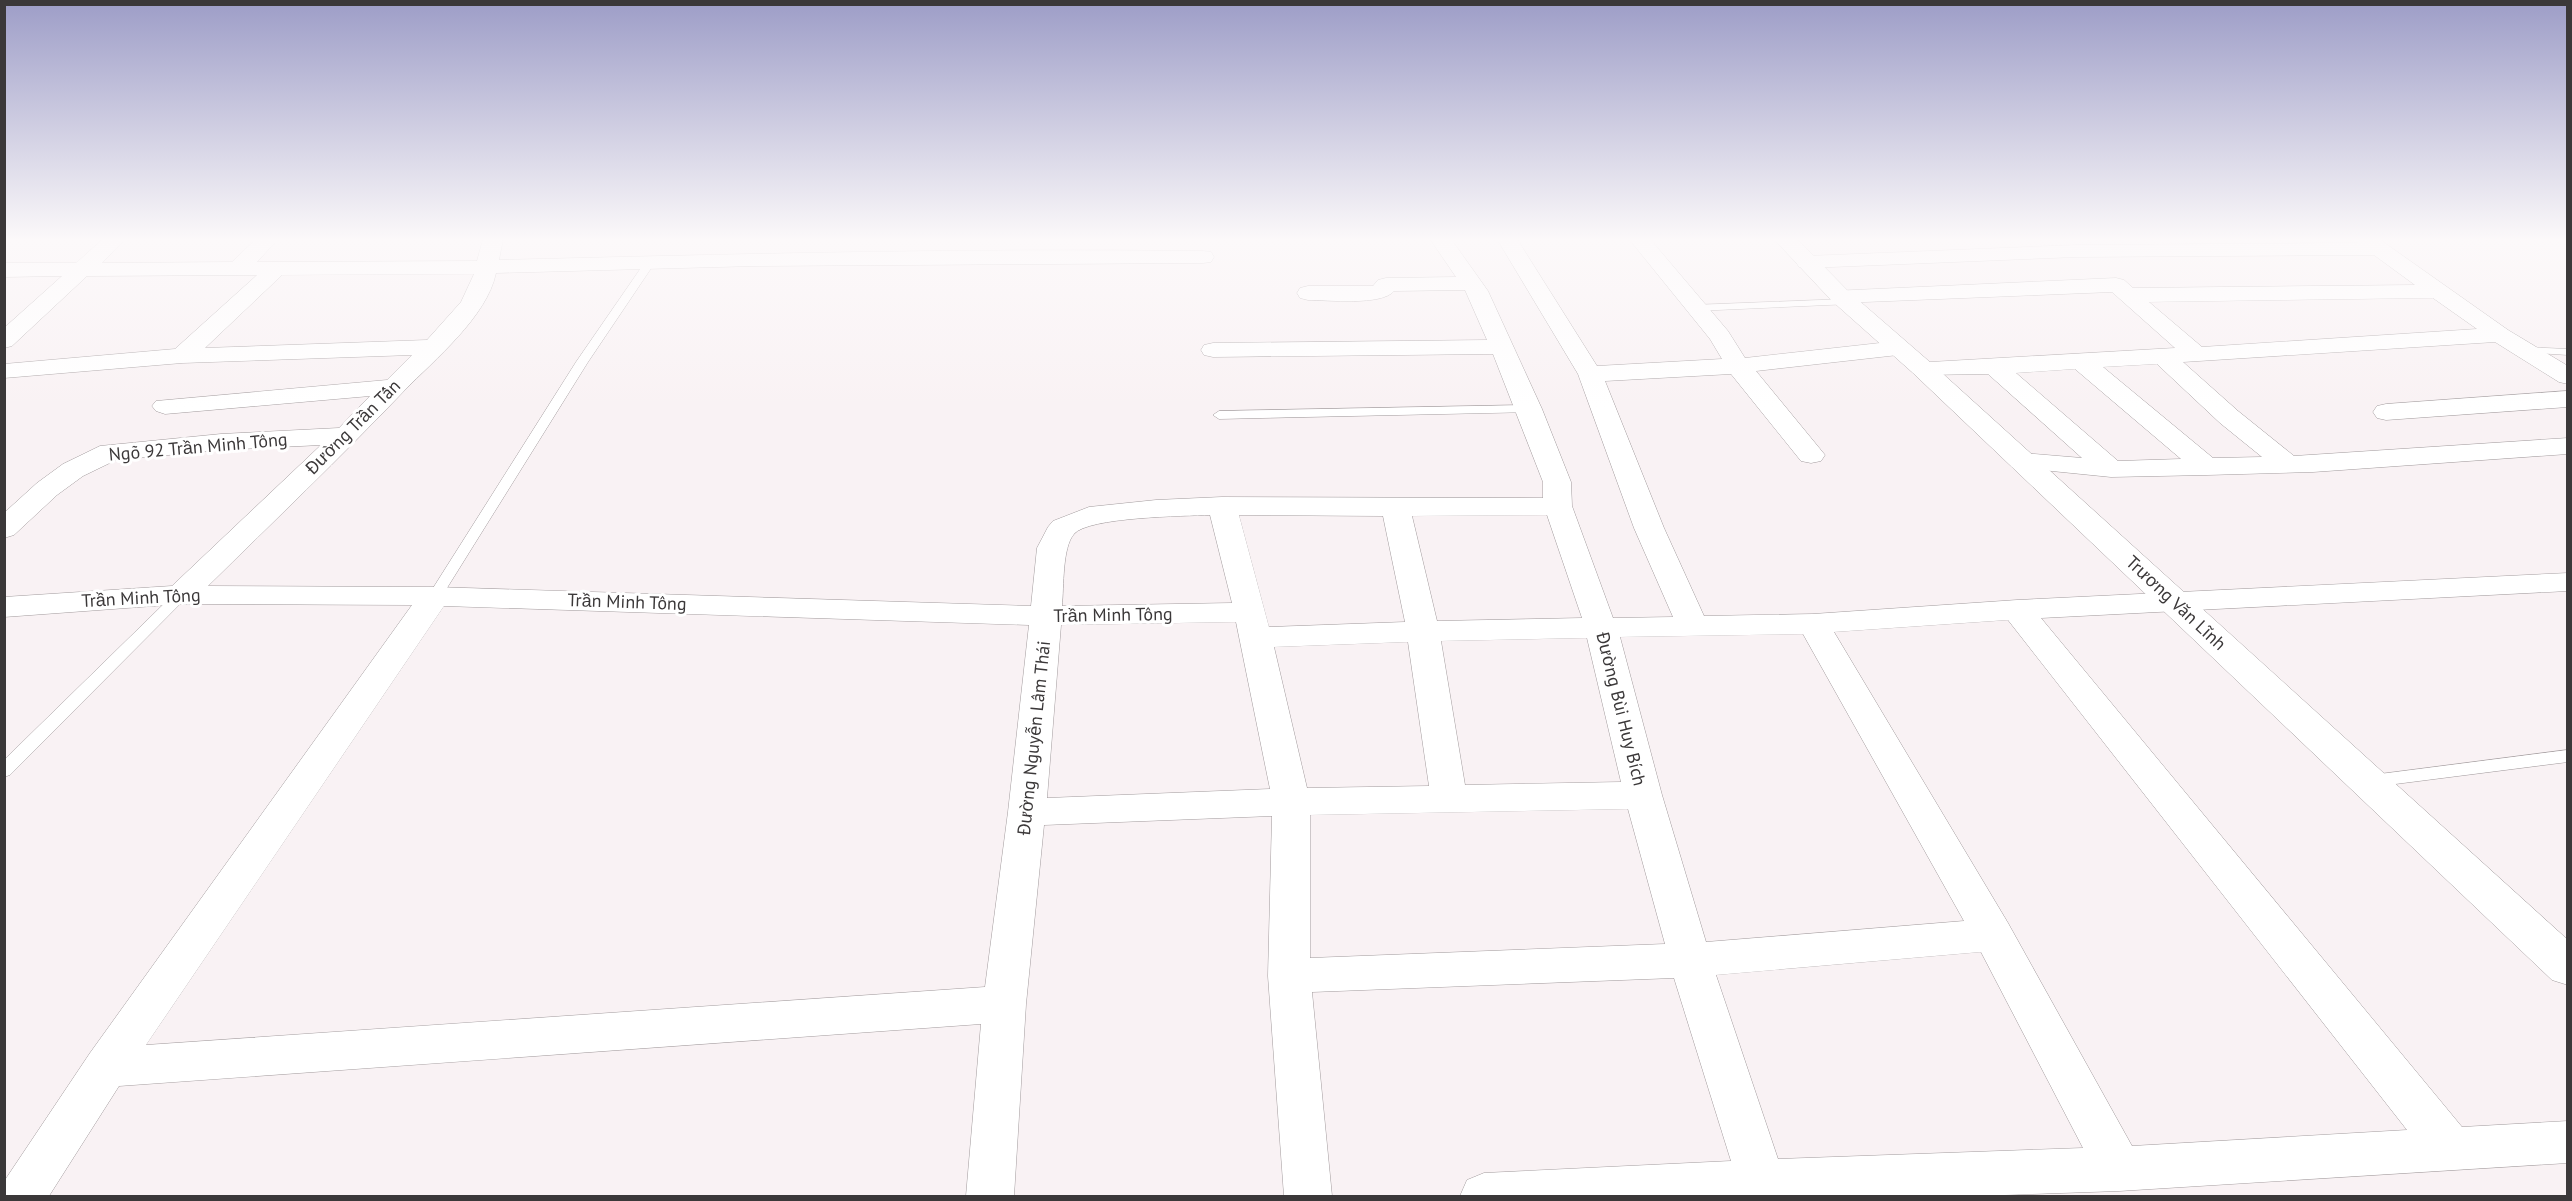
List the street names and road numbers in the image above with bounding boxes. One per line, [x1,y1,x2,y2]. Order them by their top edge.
street label: Đường Trần Tấn [300,374,405,480]
street label: Ngõ 92 Trần Minh Tông [108,427,288,466]
street label: Trương Văn Lĩnh [2121,550,2231,655]
street label: Trần Minh Tông [81,583,201,612]
street label: Trần Minh Tông [567,588,687,615]
street label: Trần Minh Tông [1053,602,1173,627]
street label: Đường Bùi Huy Bích [1591,629,1652,788]
street label: Đường Nguyễn Lâm Thái [1012,640,1055,837]

